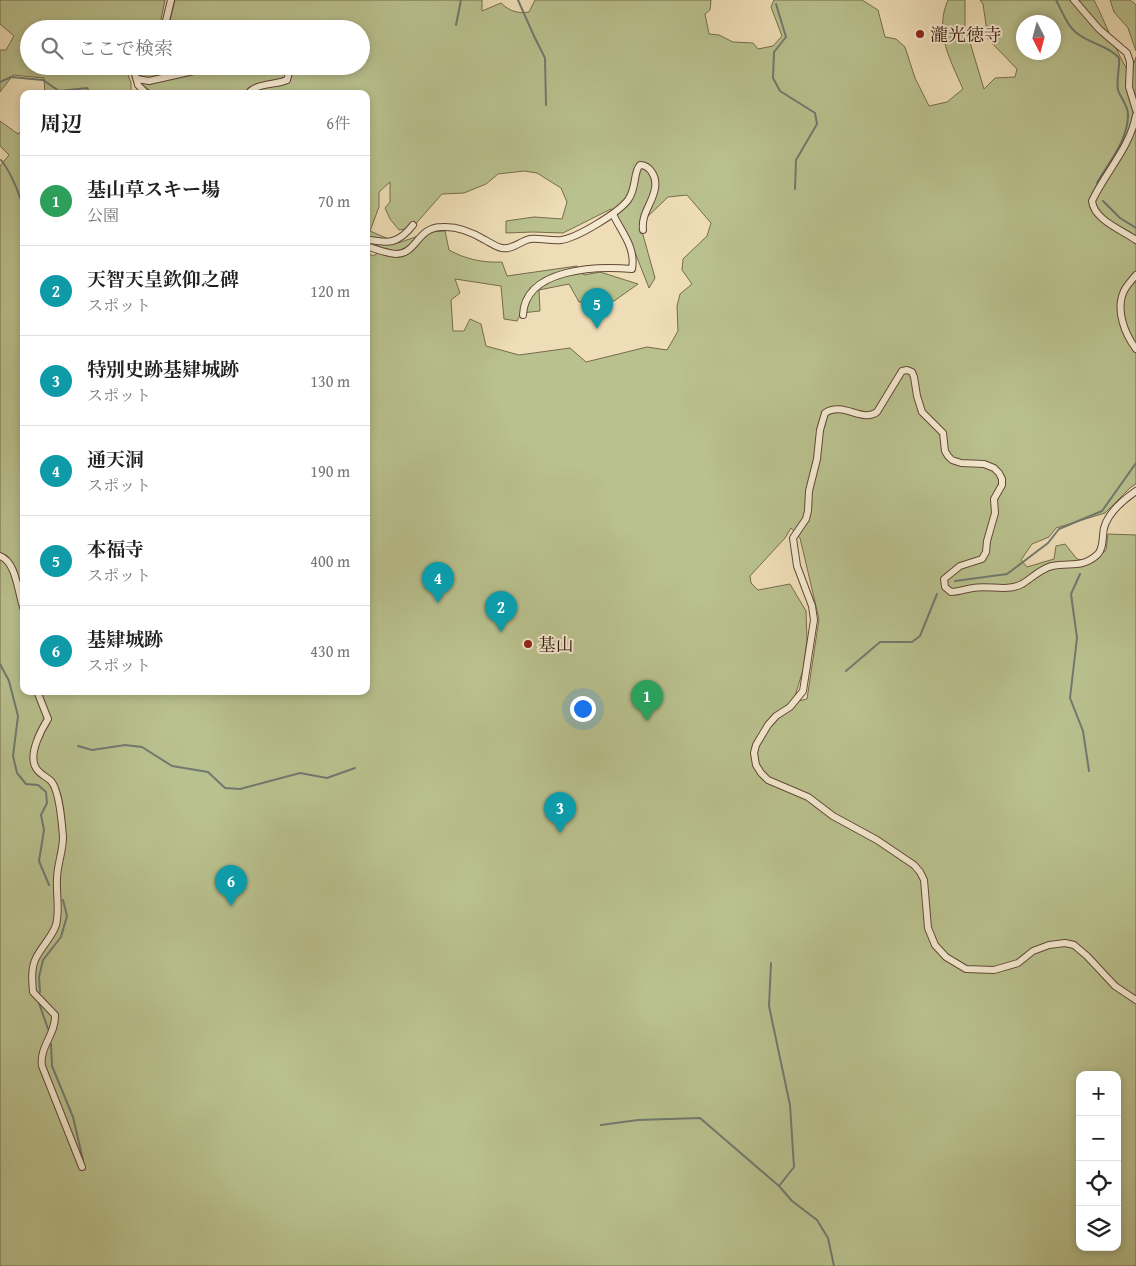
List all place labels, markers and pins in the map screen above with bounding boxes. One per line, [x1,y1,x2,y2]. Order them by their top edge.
place label: 瀧光徳寺 [930,21,1002,48]
marker: 瀧光徳寺 [914,28,926,40]
pin: 5 [581,288,613,329]
pin: 4 [422,562,454,603]
pin: 2 [485,591,517,632]
place label: 基山 [538,631,574,658]
marker: 基山 [522,638,534,650]
pin: 1 [631,680,663,721]
pin: 3 [544,792,576,833]
pin: 6 [215,865,247,906]

